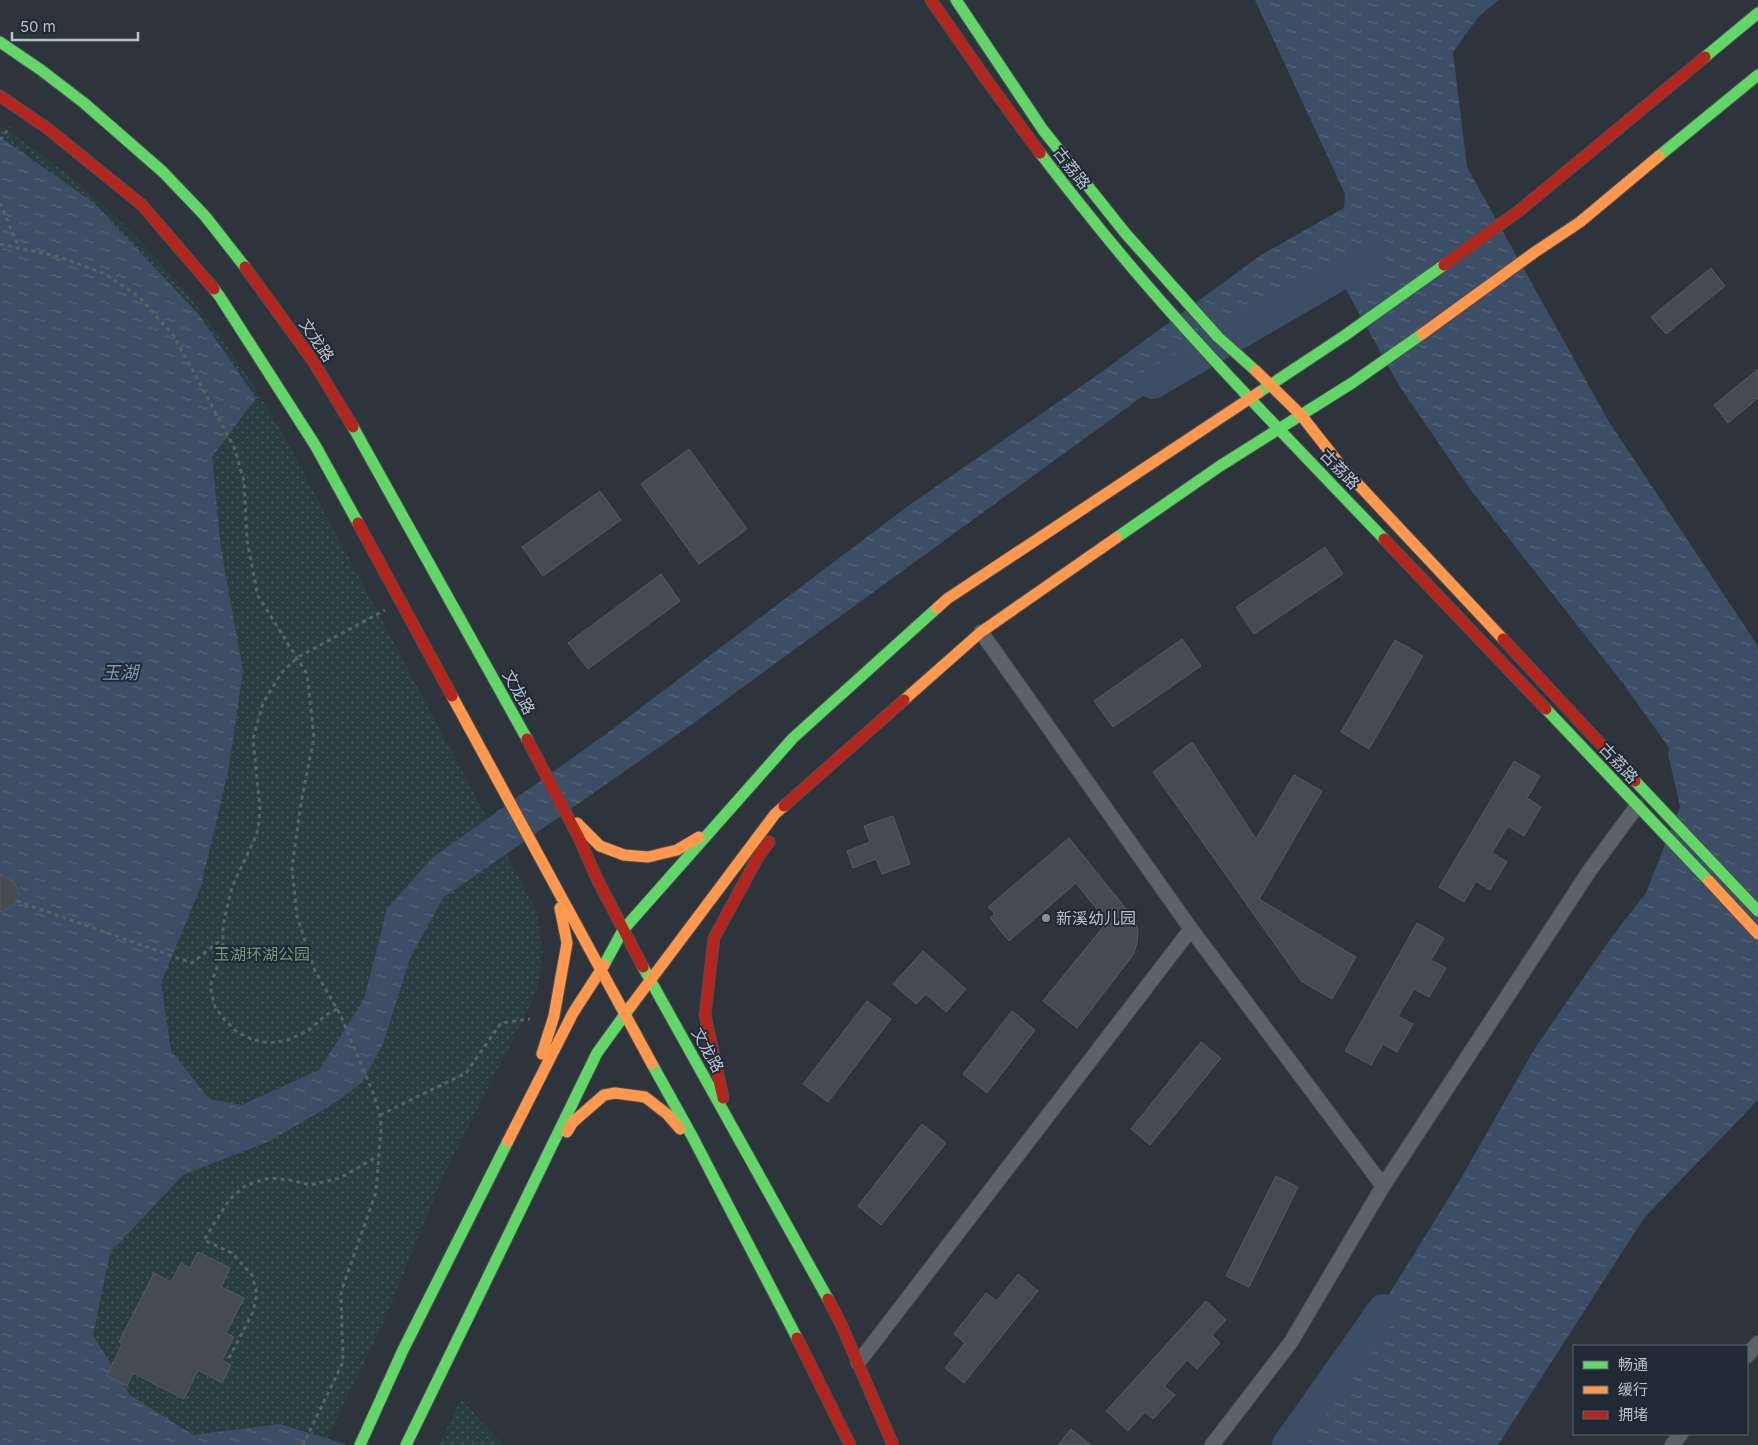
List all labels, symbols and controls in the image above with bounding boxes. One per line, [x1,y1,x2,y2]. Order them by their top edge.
scale bar [12,10,139,42]
text: 50 m [20,17,56,36]
street label: 古荔路 [1049,143,1095,193]
street label: 文龙路 [295,315,339,365]
street label: 古荔路 [1316,445,1364,493]
water label: 玉湖 [102,662,141,683]
street label: 文龙路 [499,666,539,718]
street label: 古荔路 [1595,739,1643,787]
place label: 新溪幼儿园 [1056,908,1136,928]
marker: 新溪幼儿园 [1040,912,1052,924]
park label: 玉湖环湖公园 [214,944,310,964]
street label: 文龙路 [688,1024,728,1076]
legend [1573,1345,1748,1435]
text: 畅通 [1618,1355,1648,1374]
text: 缓行 [1618,1380,1648,1399]
text: 拥堵 [1618,1405,1648,1424]

